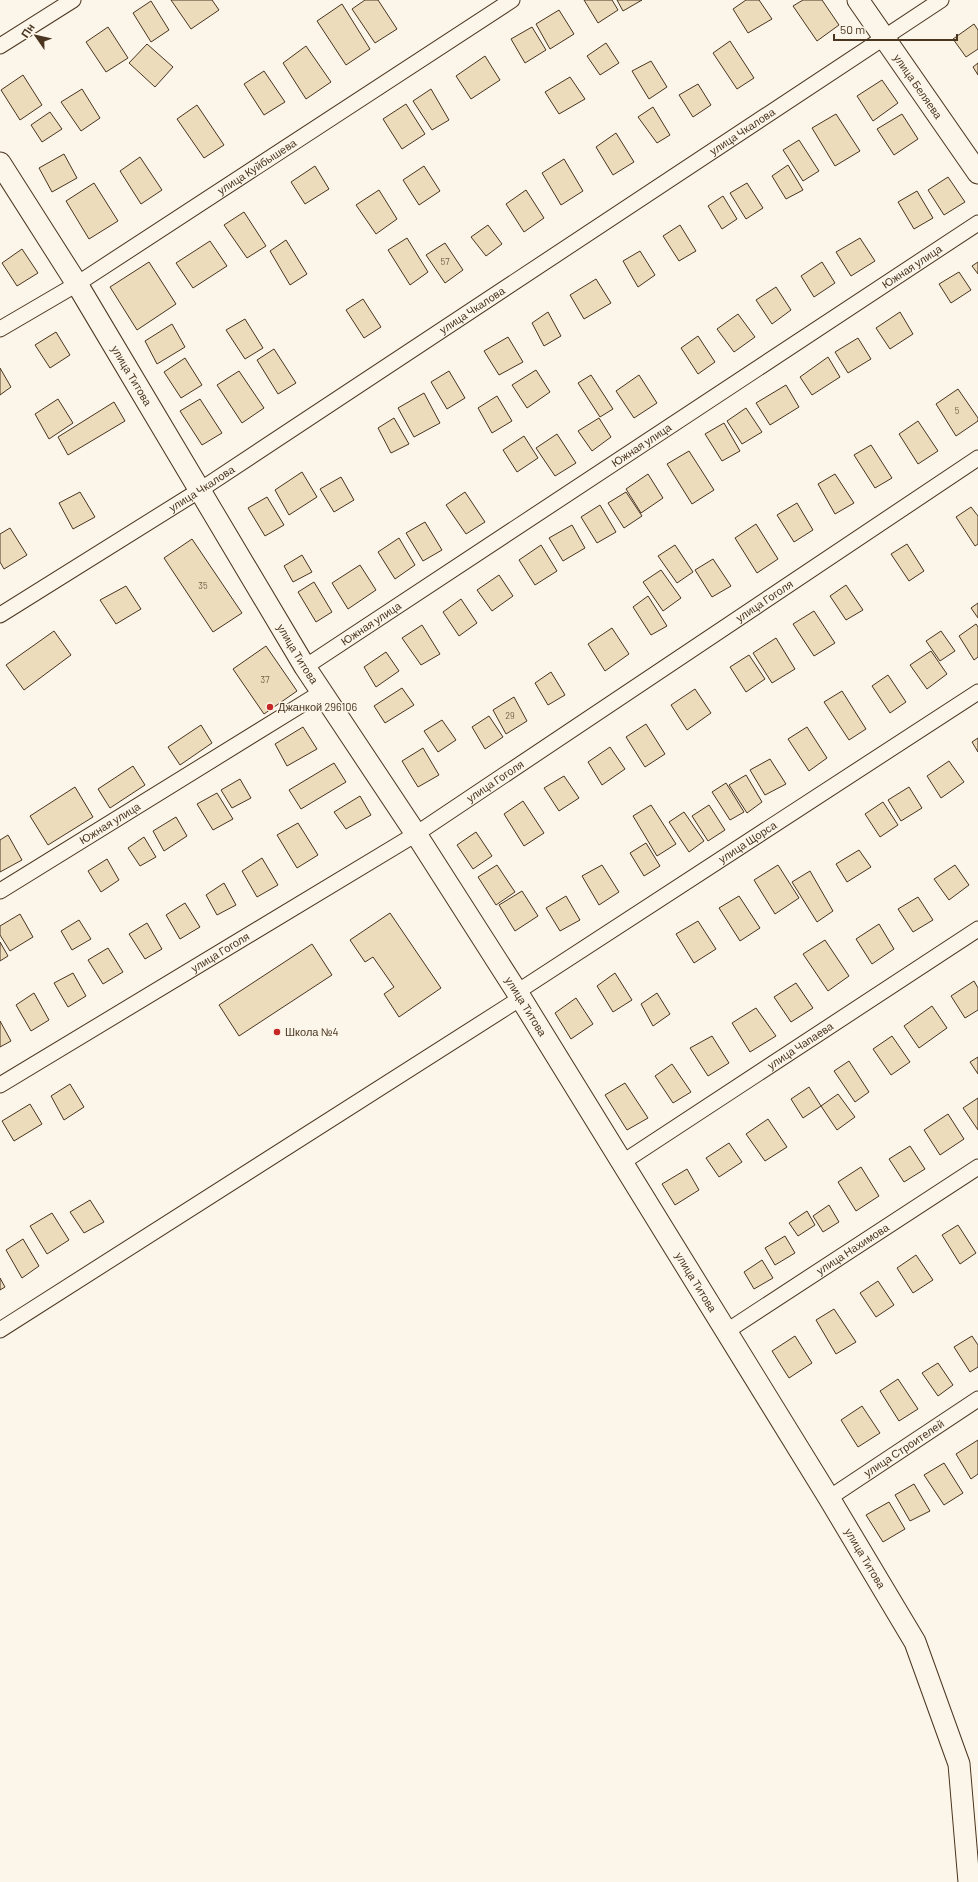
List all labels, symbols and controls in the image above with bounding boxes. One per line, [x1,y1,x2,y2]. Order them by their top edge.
north arrow [16,16,56,56]
scale bar [834,16,957,42]
text: Пн [18,20,37,40]
text: 50 m [840,22,865,36]
street label: улица Беляева [891,51,946,122]
street label: улица Чкалова [707,104,778,157]
street label: улица Куйбышева [215,135,299,197]
street label: Южная улица [879,241,945,291]
house number: 57 [441,256,450,267]
street label: улица Чкалова [437,283,508,336]
street label: улица Титова [109,343,155,409]
house number: 5 [955,405,960,416]
street label: Южная улица [609,420,674,469]
street label: улица Чкалова [166,462,237,514]
street label: улица Гоголя [733,577,795,624]
house number: 35 [198,580,208,591]
street label: Южная улица [338,598,404,648]
street label: улица Титова [275,621,322,687]
house number: 37 [261,674,270,685]
place label: Джанкой 296106 [278,700,358,713]
marker: Джанкой 296106 [265,702,275,712]
house number: 29 [505,710,515,721]
street label: улица Гоголя [464,757,526,804]
street label: Южная улица [77,799,143,846]
street label: улица Щорса [716,817,779,865]
street label: улица Гоголя [188,929,251,974]
street label: улица Титова [503,974,550,1039]
street label: улица Чапаева [765,1018,836,1072]
place label: Школа №4 [285,1025,339,1038]
marker: Школа №4 [272,1027,282,1037]
street label: улица Нахимова [814,1220,892,1277]
street label: улица Титова [673,1250,720,1315]
street label: улица Строителей [861,1417,946,1479]
street label: улица Титова [843,1526,889,1591]

